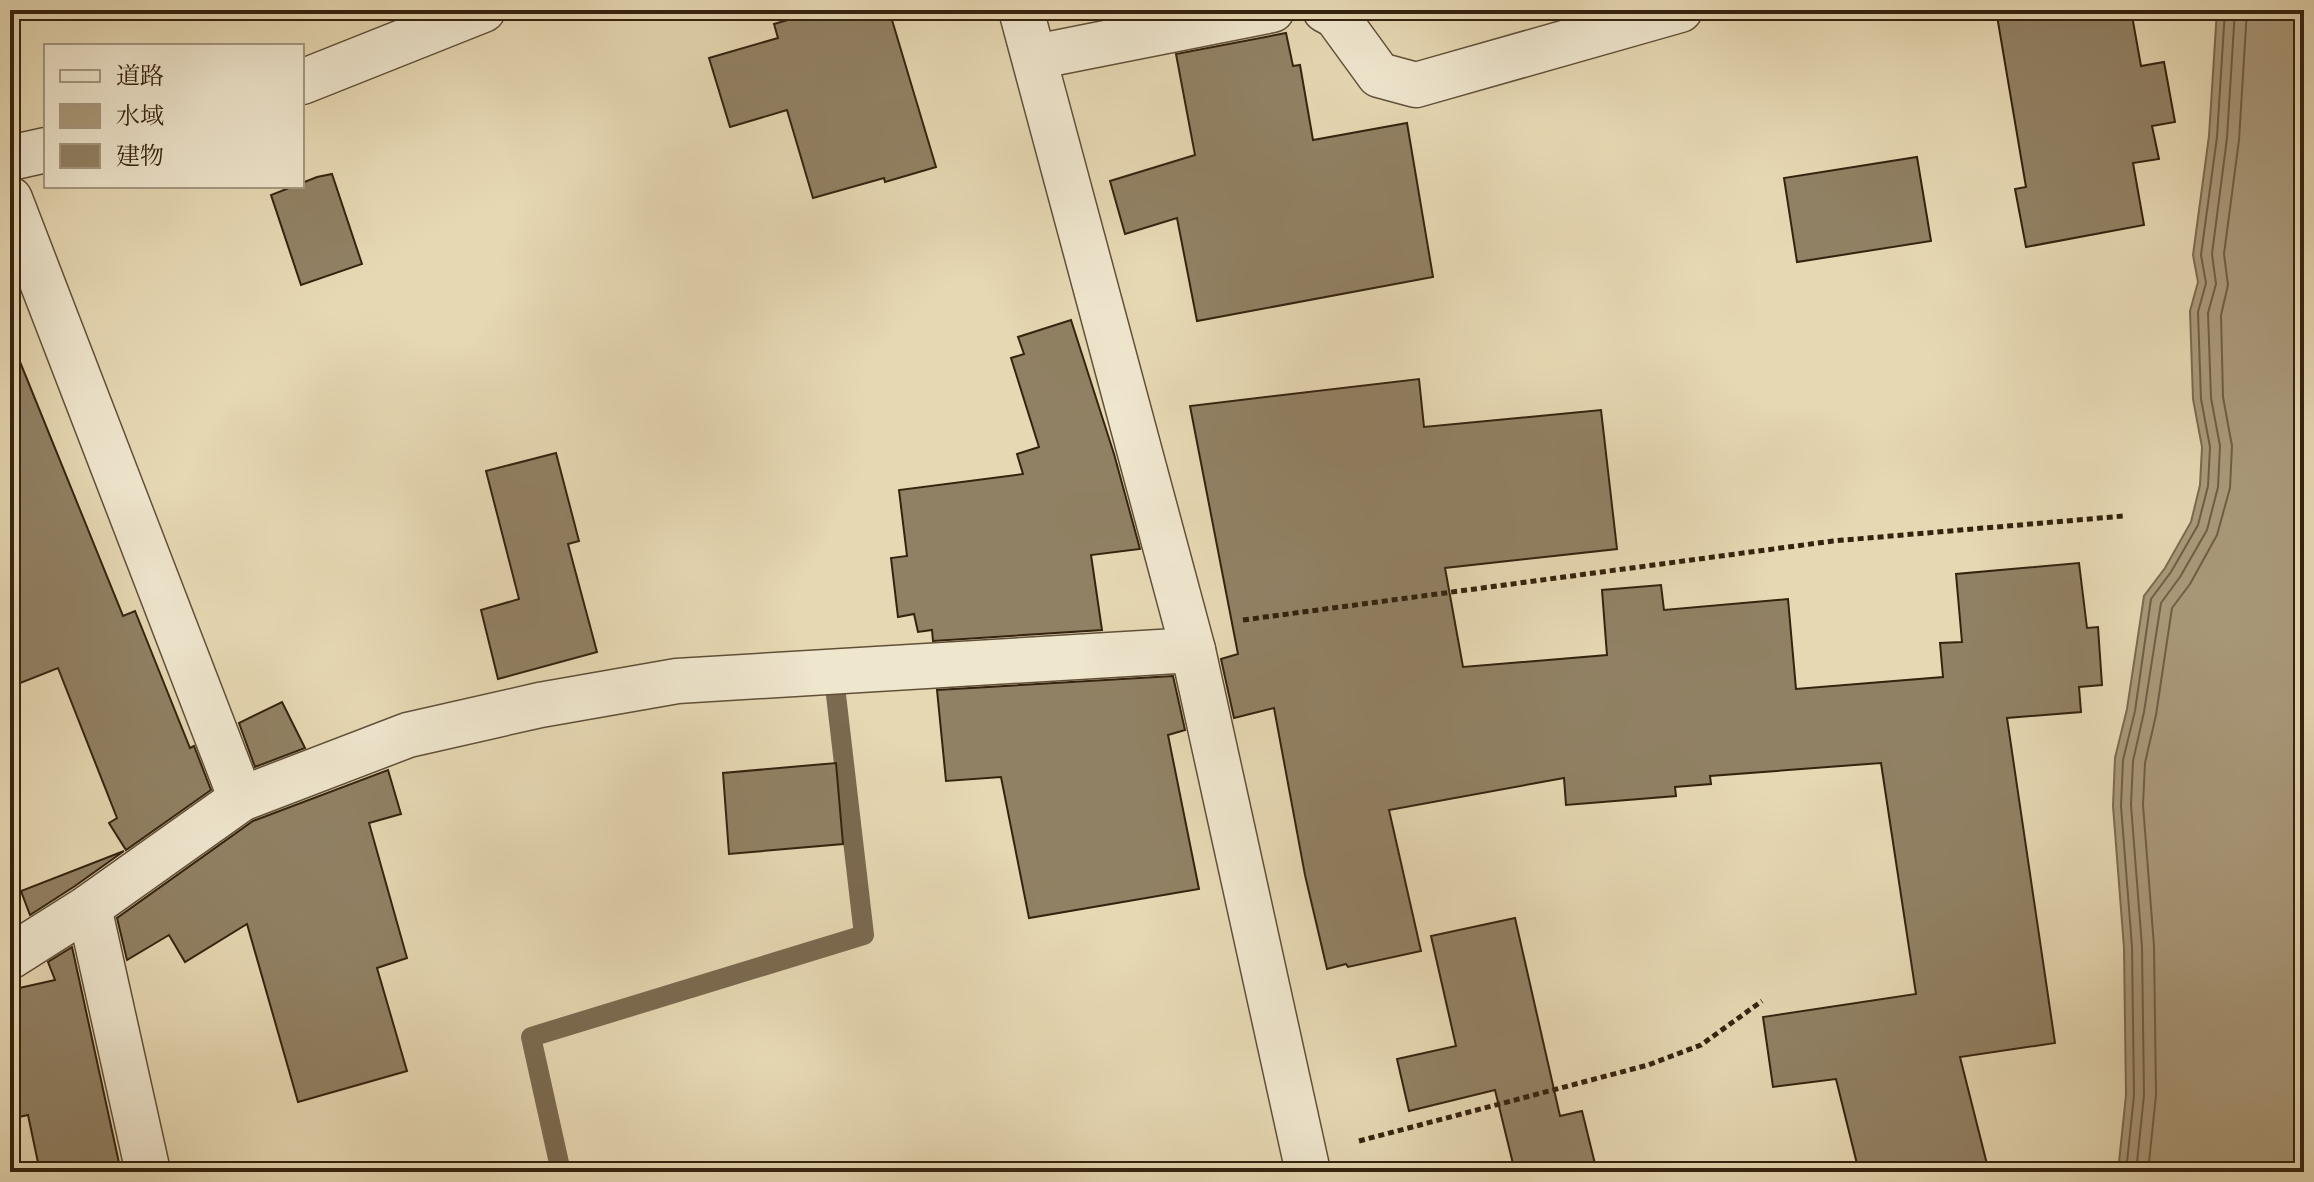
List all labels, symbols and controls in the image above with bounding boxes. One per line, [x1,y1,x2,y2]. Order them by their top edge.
legend [44,44,304,188]
text: 道路 [116,60,164,92]
text: 水域 [116,100,164,132]
text: 建物 [116,140,164,172]

